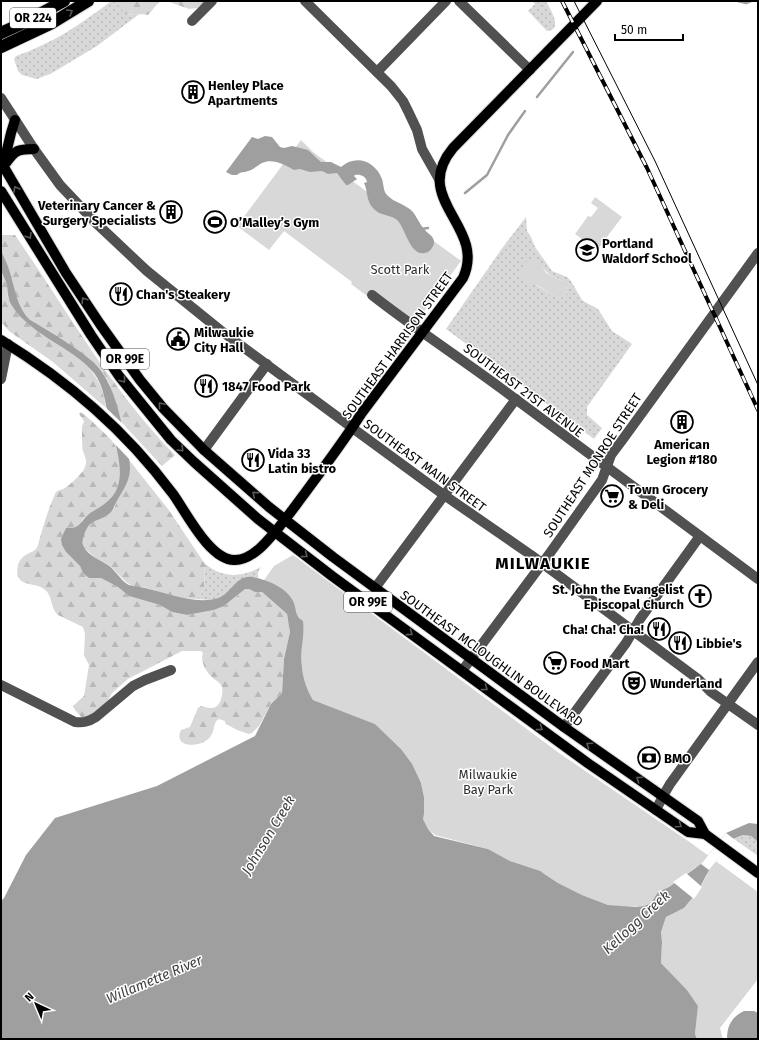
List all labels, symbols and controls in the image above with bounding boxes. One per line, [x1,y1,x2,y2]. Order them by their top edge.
road number: OR 224 [10,8,56,28]
one-way arrow [66,10,73,17]
scale bar [615,16,683,42]
text: 50 m [621,23,647,37]
place label: Henley Place Apartments [207,78,284,108]
building icon: Henley Place Apartments [180,79,206,105]
one-way arrow [14,186,21,193]
place label: Veterinary Cancer & Surgery Specialists [37,198,157,228]
building icon: Veterinary Cancer & Surgery Specialists [158,199,184,225]
sports icon: O’Malley’s Gym [202,209,228,235]
place label: O’Malley’s Gym [230,215,319,230]
one-way arrow [24,232,32,239]
place label: Portland Waldorf School [602,236,692,266]
school or university icon: Portland Waldorf School [574,237,600,263]
park label: Scott Park [370,262,430,277]
street label: SOUTHEAST HARRISON STREET [339,269,456,422]
restaurant icon: Chan's Steakery [108,281,134,307]
place label: Chan's Steakery [136,287,230,302]
one-way arrow [81,297,89,304]
place label: Milwaukie City Hall [194,325,254,355]
public building icon: Milwaukie City Hall [165,326,191,352]
street label: SOUTHEAST 21ST AVENUE [461,340,587,440]
road number: OR 99E [101,349,149,369]
restaurant icon: 1847 Food Park [193,373,219,399]
one-way arrow [118,376,125,383]
place label: 1847 Food Park [222,379,311,394]
street label: SOUTHEAST MONROE STREET [540,390,645,540]
one-way arrow [158,402,165,409]
building icon: American Legion #180 [669,409,695,435]
street label: SOUTHEAST MAIN STREET [361,416,489,515]
place label: American Legion #180 [647,437,718,467]
one-way arrow [176,445,184,452]
place label: Vida 33 Latin bistro [267,446,336,476]
restaurant icon: Vida 33 Latin bistro [240,447,266,473]
place label: Town Grocery & Deli [628,482,708,512]
supermarket icon: Town Grocery & Deli [599,483,625,509]
one-way arrow [252,492,260,499]
one-way arrow [301,551,308,558]
district label: MILWAUKIE [495,553,591,574]
place label: St. John the Evangelist Episcopal Church [552,582,685,612]
church icon: St. John the Evangelist Episcopal Church [687,583,713,609]
street label: SOUTHEAST MCLOUGHLIN BOULEVARD [398,587,586,730]
road number: OR 99E [344,592,392,612]
restaurant icon: Cha! Cha! Cha! [646,616,672,642]
place label: Cha! Cha! Cha! [563,622,644,637]
one-way arrow [406,628,413,636]
restaurant icon: Libbie's [667,630,693,656]
place label: Libbie's [696,636,743,651]
supermarket icon: Food Mart [542,650,568,676]
place label: Food Mart [570,656,630,671]
theatre icon: Wunderland [621,670,647,696]
place label: Wunderland [650,676,722,691]
one-way arrow [481,683,488,691]
one-way arrow [535,723,542,730]
one-way arrow [586,742,593,750]
bank icon: BMO [636,745,662,771]
place label: BMO [664,751,691,766]
park label: Milwaukie Bay Park [459,767,517,797]
one-way arrow [636,777,643,784]
water label: Johnson Creek [238,792,299,879]
one-way arrow [675,820,682,828]
water label: Kellogg Creek [599,887,674,958]
water label: Willamette River [104,951,205,1007]
north arrow [16,984,56,1024]
text: N [22,990,37,1004]

